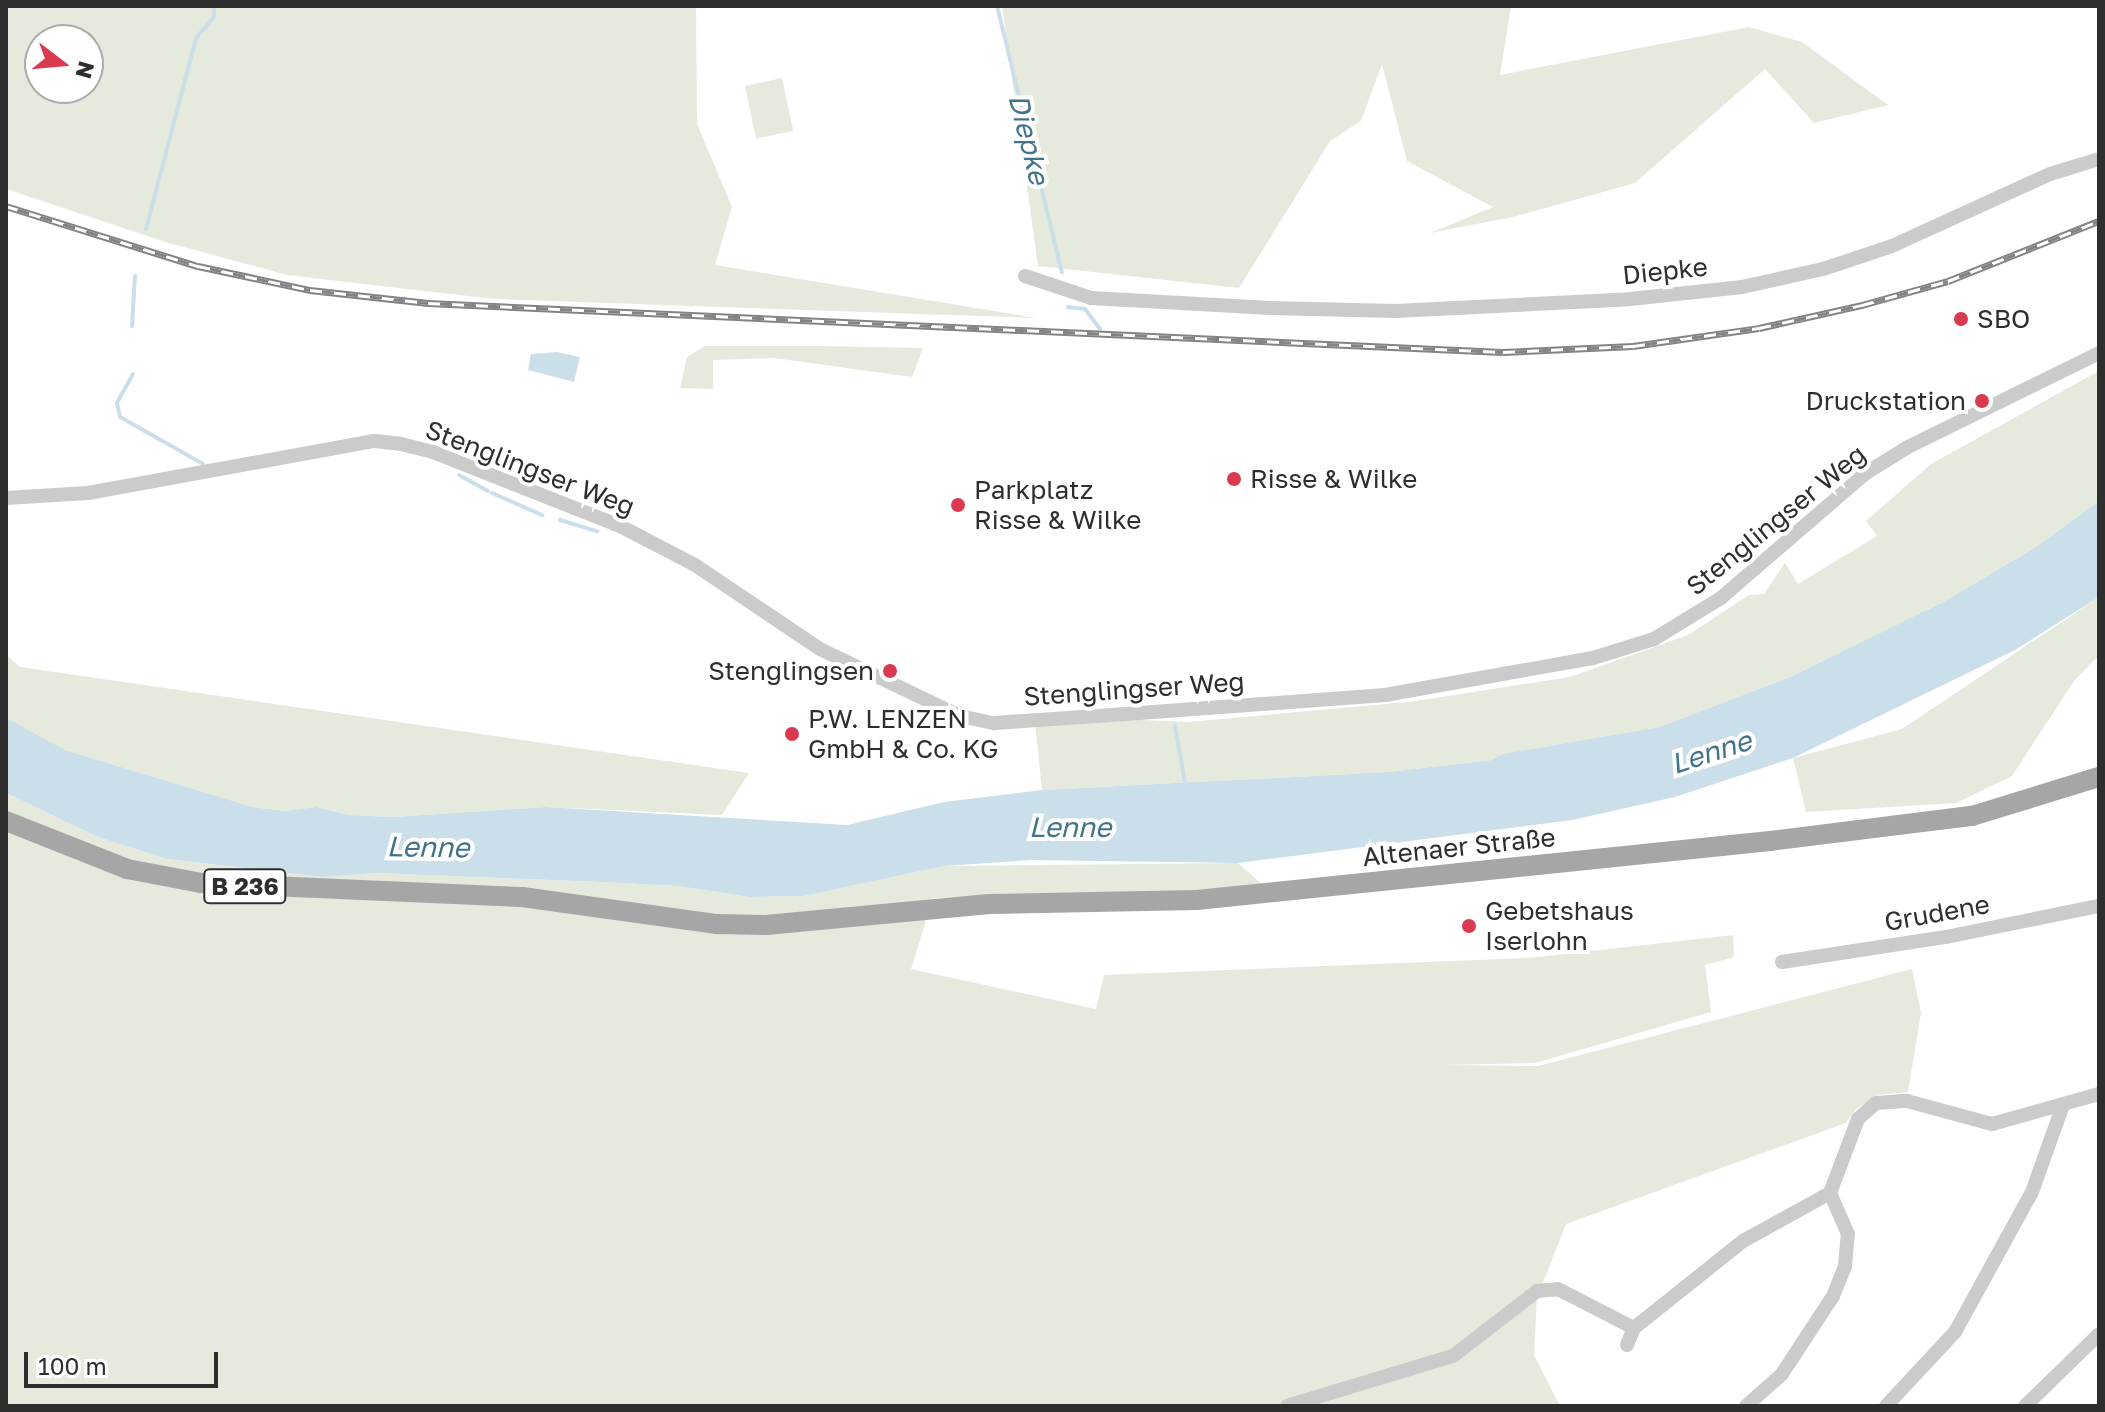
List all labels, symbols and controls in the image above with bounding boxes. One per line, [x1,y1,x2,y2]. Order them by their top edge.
north arrow [24,24,104,104]
text: N [70,58,101,82]
water label: Diepke [1002,90,1056,188]
street label: Diepke [1621,251,1709,291]
place label: SBO [1977,303,2030,335]
marker: SBO [1952,310,1970,328]
place label: Druckstation [1806,385,1966,417]
marker: Druckstation [1973,392,1991,410]
street label: Stenglingser Weg [421,414,639,522]
street label: Stenglingser Weg [1680,438,1872,602]
place label: Risse & Wilke [1250,463,1417,495]
marker: Risse & Wilke [1225,470,1243,488]
place label: Parkplatz Risse & Wilke [974,474,1141,536]
marker: Parkplatz Risse & Wilke [949,496,967,514]
place label: Stenglingsen [708,655,874,687]
marker: Stenglingsen [881,662,899,680]
street label: Stenglingser Weg [1023,666,1245,712]
place label: P.W. LENZEN GmbH & Co. KG [808,703,998,764]
water label: Lenne [1667,723,1755,781]
marker: P.W. LENZEN GmbH & Co. KG [783,725,801,743]
water label: Lenne [1029,810,1111,844]
street label: Altenaer Straße [1361,821,1557,873]
water label: Lenne [386,829,470,865]
road number: B 236 [203,866,287,906]
street label: Grudene [1882,888,1992,938]
place label: Gebetshaus Iserlohn [1485,895,1634,956]
marker: Gebetshaus Iserlohn [1460,917,1478,935]
scale bar [28,1336,222,1386]
text: 100 m [38,1351,107,1380]

